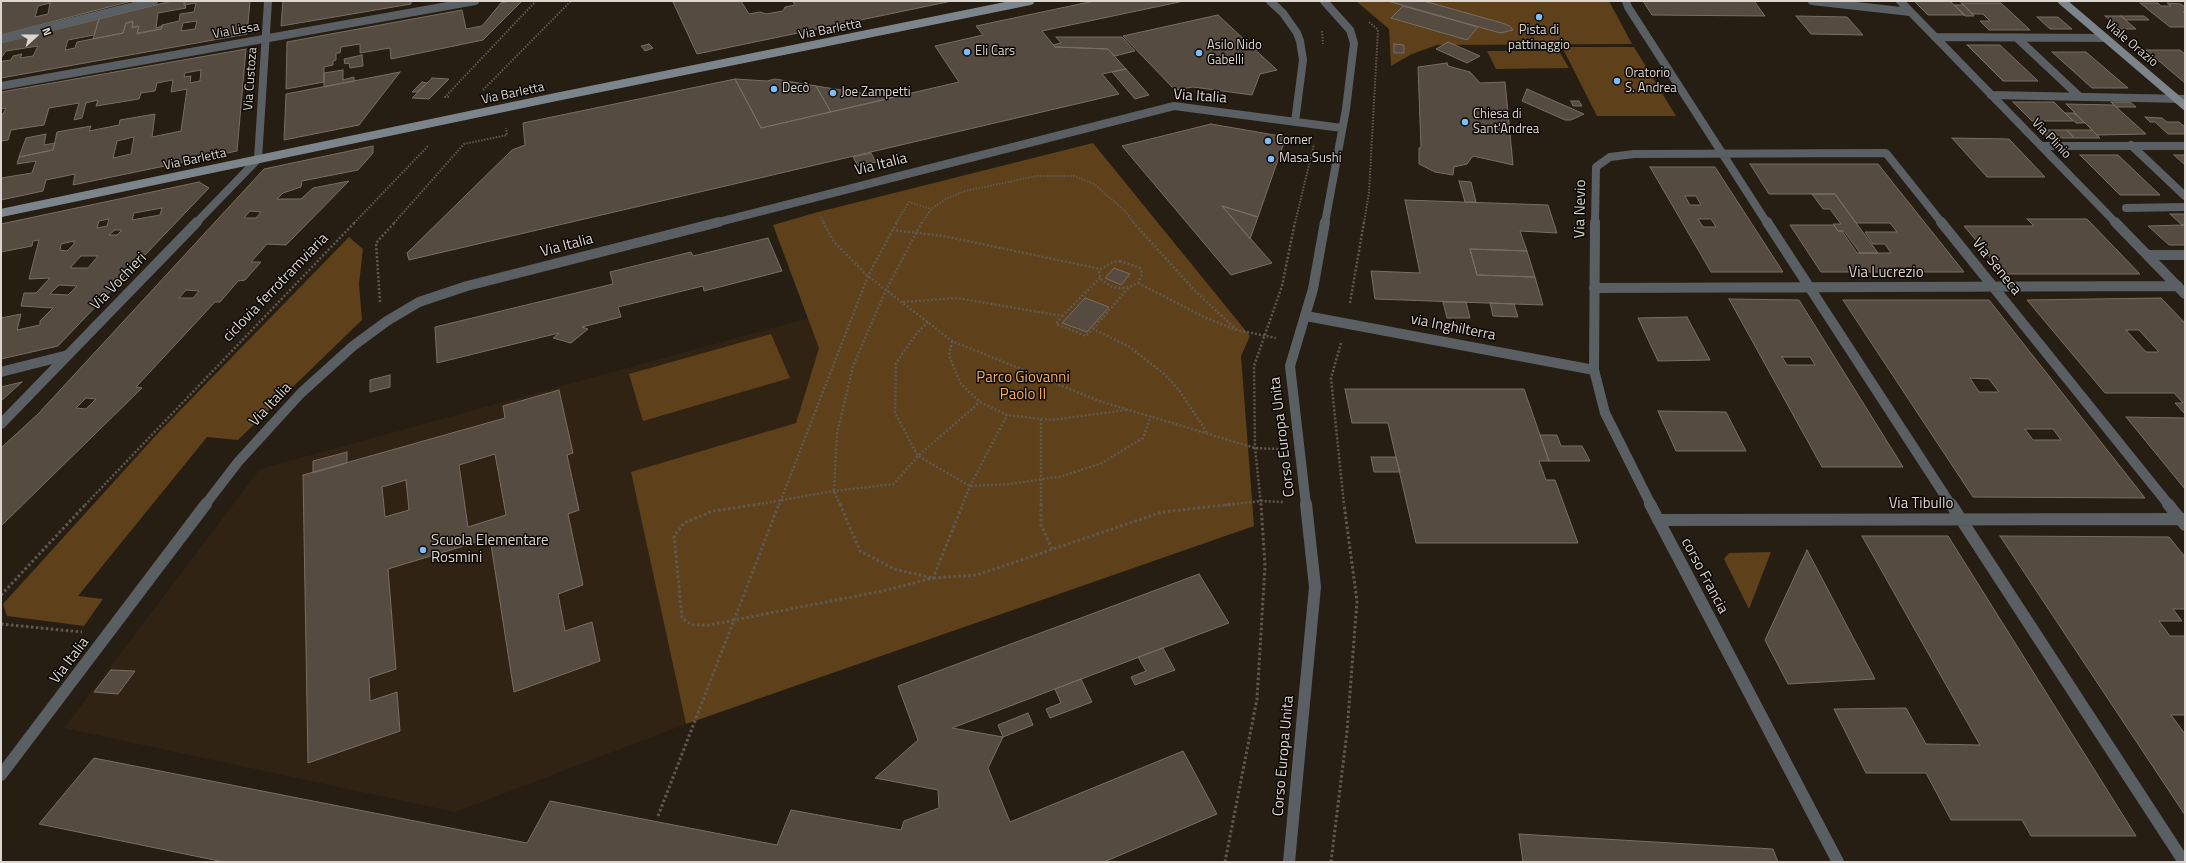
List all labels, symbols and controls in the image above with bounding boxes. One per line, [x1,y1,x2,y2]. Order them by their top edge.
marker: Pista di pattinaggio [1534,12,1544,22]
north arrow [16,16,56,56]
street label: Via Barletta [797,16,863,44]
street label: Viale Orazio [2101,17,2161,71]
street label: Via Lissa [211,19,261,43]
place label: Pista di pattinaggio [1508,23,1570,54]
text: N [38,25,56,38]
place label: Asilo Nido Gabelli [1207,38,1262,69]
place label: Eli Cars [975,44,1015,60]
street label: Via Custoza [241,47,261,111]
marker: Eli Cars [962,47,972,57]
marker: Asilo Nido Gabelli [1194,48,1204,58]
place label: Oratorio S. Andrea [1625,66,1677,97]
marker: Oratorio S. Andrea [1612,76,1622,86]
street label: Via Barletta [480,80,546,108]
place label: Decò [782,81,809,97]
marker: Decò [769,84,779,94]
place label: Joe Zampetti [841,85,911,101]
street label: Via Italia [1173,86,1227,108]
marker: Joe Zampetti [828,88,838,98]
place label: Chiesa di Sant'Andrea [1473,107,1539,138]
street label: Via Plinio [2028,116,2074,162]
marker: Chiesa di Sant'Andrea [1460,117,1470,127]
place label: Corner [1276,133,1312,149]
marker: Corner [1263,136,1273,146]
street label: Via Barletta [162,146,228,174]
street label: Via Italia [853,150,909,180]
place label: Masa Sushi [1279,151,1342,167]
marker: Masa Sushi [1266,154,1276,164]
street label: Via Nevio [1571,179,1591,239]
street label: ciclovia ferrotramviaria [220,230,332,346]
street label: Via Italia [539,230,595,262]
street label: Via Seneca [1968,235,2024,299]
street label: Via Vochieri [87,250,151,314]
street label: Via Lucrezio [1848,264,1924,282]
street label: via Inghilterra [1409,311,1497,345]
park label: Parco Giovanni Paolo II [976,369,1070,404]
street label: Corso Europa Unita [1267,376,1299,498]
street label: Via Italia [246,379,296,431]
street label: Via Tibullo [1889,495,1953,513]
place label: Scuola Elementare Rosmini [431,532,549,567]
street label: corso Francia [1676,535,1732,617]
marker: Scuola Elementare Rosmini [418,545,428,555]
street label: Via Italia [47,634,93,688]
street label: Corso Europa Unita [1270,695,1298,817]

